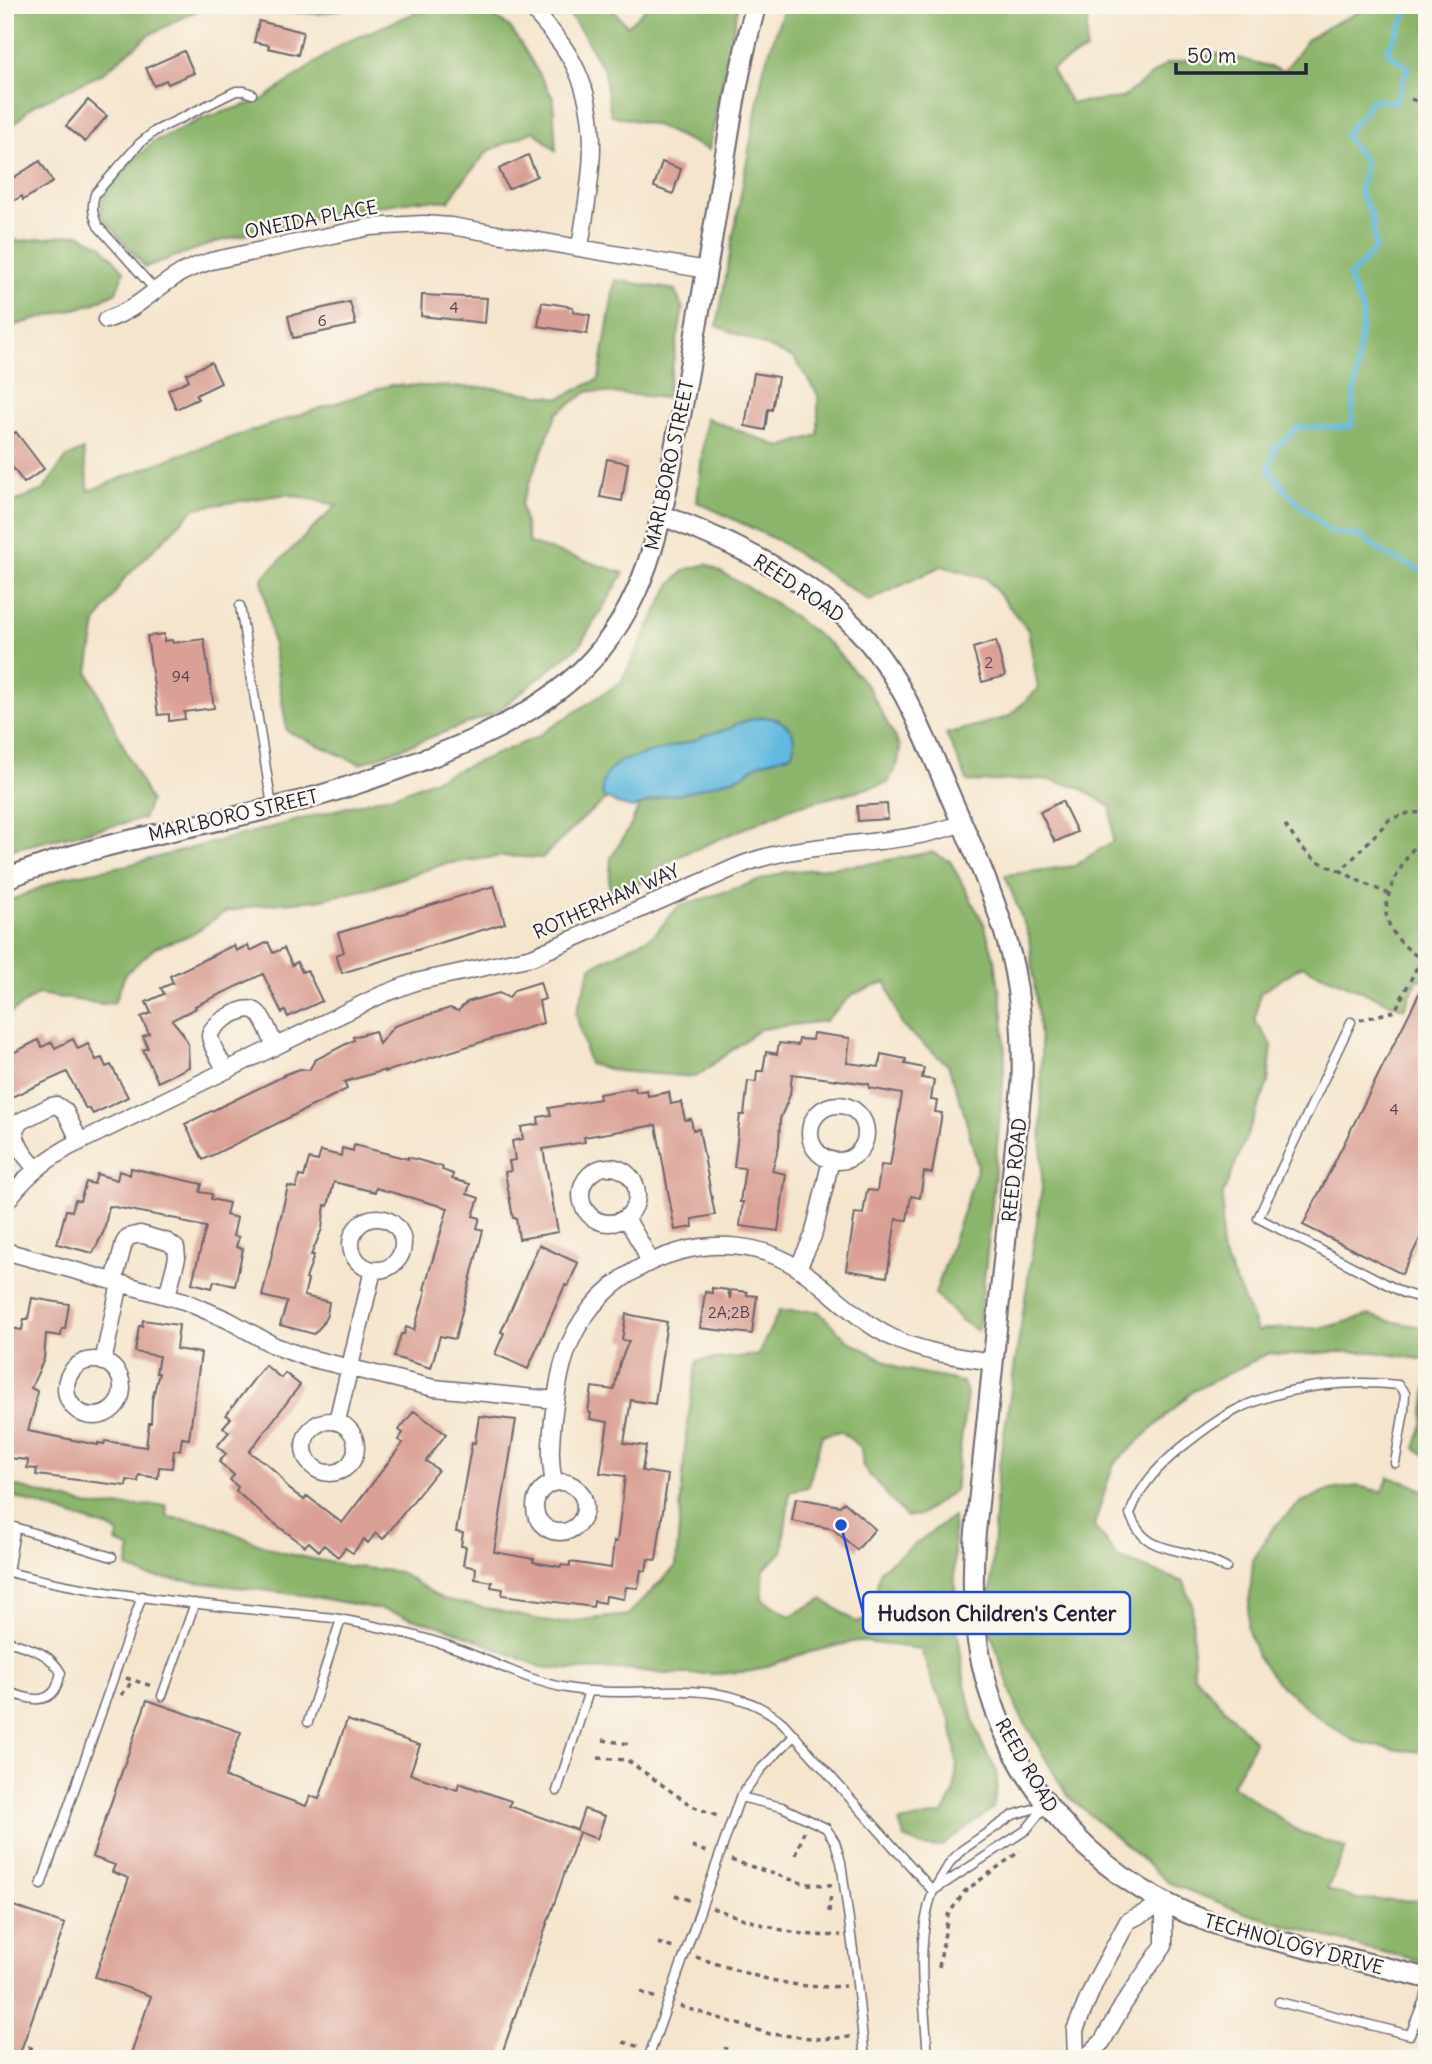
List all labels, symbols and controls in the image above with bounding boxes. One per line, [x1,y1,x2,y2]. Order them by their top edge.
scale bar [1176,32,1306,76]
text: 50 m [1187,42,1236,69]
street label: ONEIDA PLACE [242,194,380,244]
house number: 4 [449,297,459,317]
house number: 6 [317,310,327,330]
street label: MARLBORO STREET [639,378,699,552]
street label: REED ROAD [749,549,849,627]
house number: 2 [985,652,994,672]
house number: 94 [172,666,190,686]
street label: MARLBORO STREET [146,784,320,846]
street label: ROTHERHAM WAY [529,858,683,944]
house number: 4 [1389,1099,1399,1119]
street label: REED ROAD [997,1117,1031,1223]
house number: 2A;2B [708,1302,750,1322]
callout: Hudson Children's Center [863,1592,1130,1634]
text: Hudson Children's Center [878,1600,1117,1627]
street label: REED ROAD [990,1714,1064,1816]
street label: TECHNOLOGY DRIVE [1202,1909,1386,1979]

